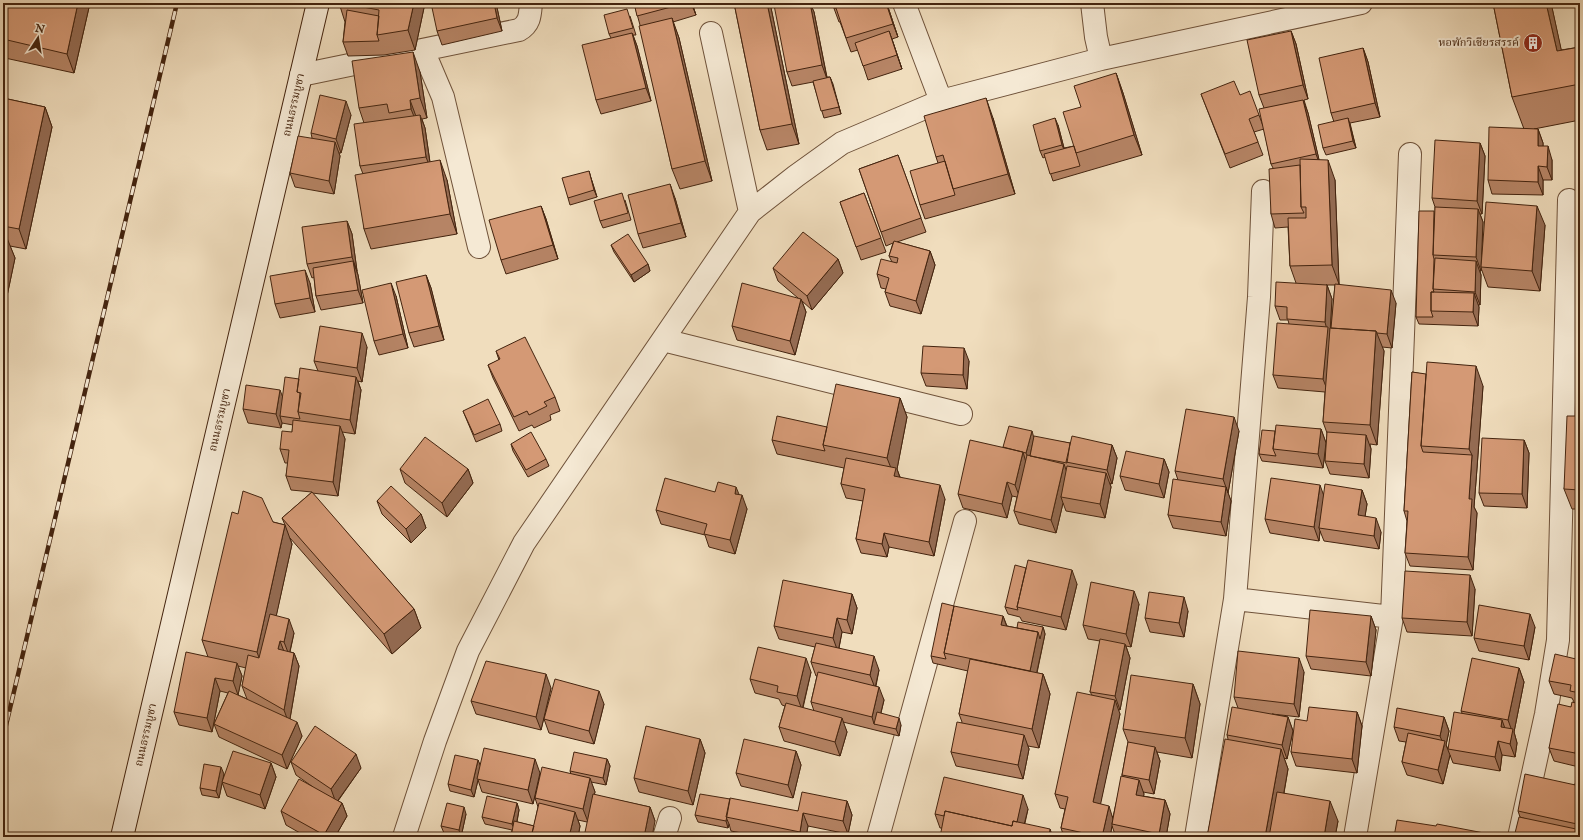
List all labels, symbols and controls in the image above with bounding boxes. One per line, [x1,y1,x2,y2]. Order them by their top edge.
north arrow [18,18,58,58]
text: N [33,21,46,37]
building icon: หอพักวิเชียรสรรค์ [1522,32,1544,54]
place label: หอพักวิเชียรสรรค์ [1439,36,1519,50]
street label: ถนนธรรมบูชา [280,72,308,138]
street label: ถนนธรรมบูชา [206,387,234,453]
street label: ถนนธรรมบูชา [132,702,160,768]

